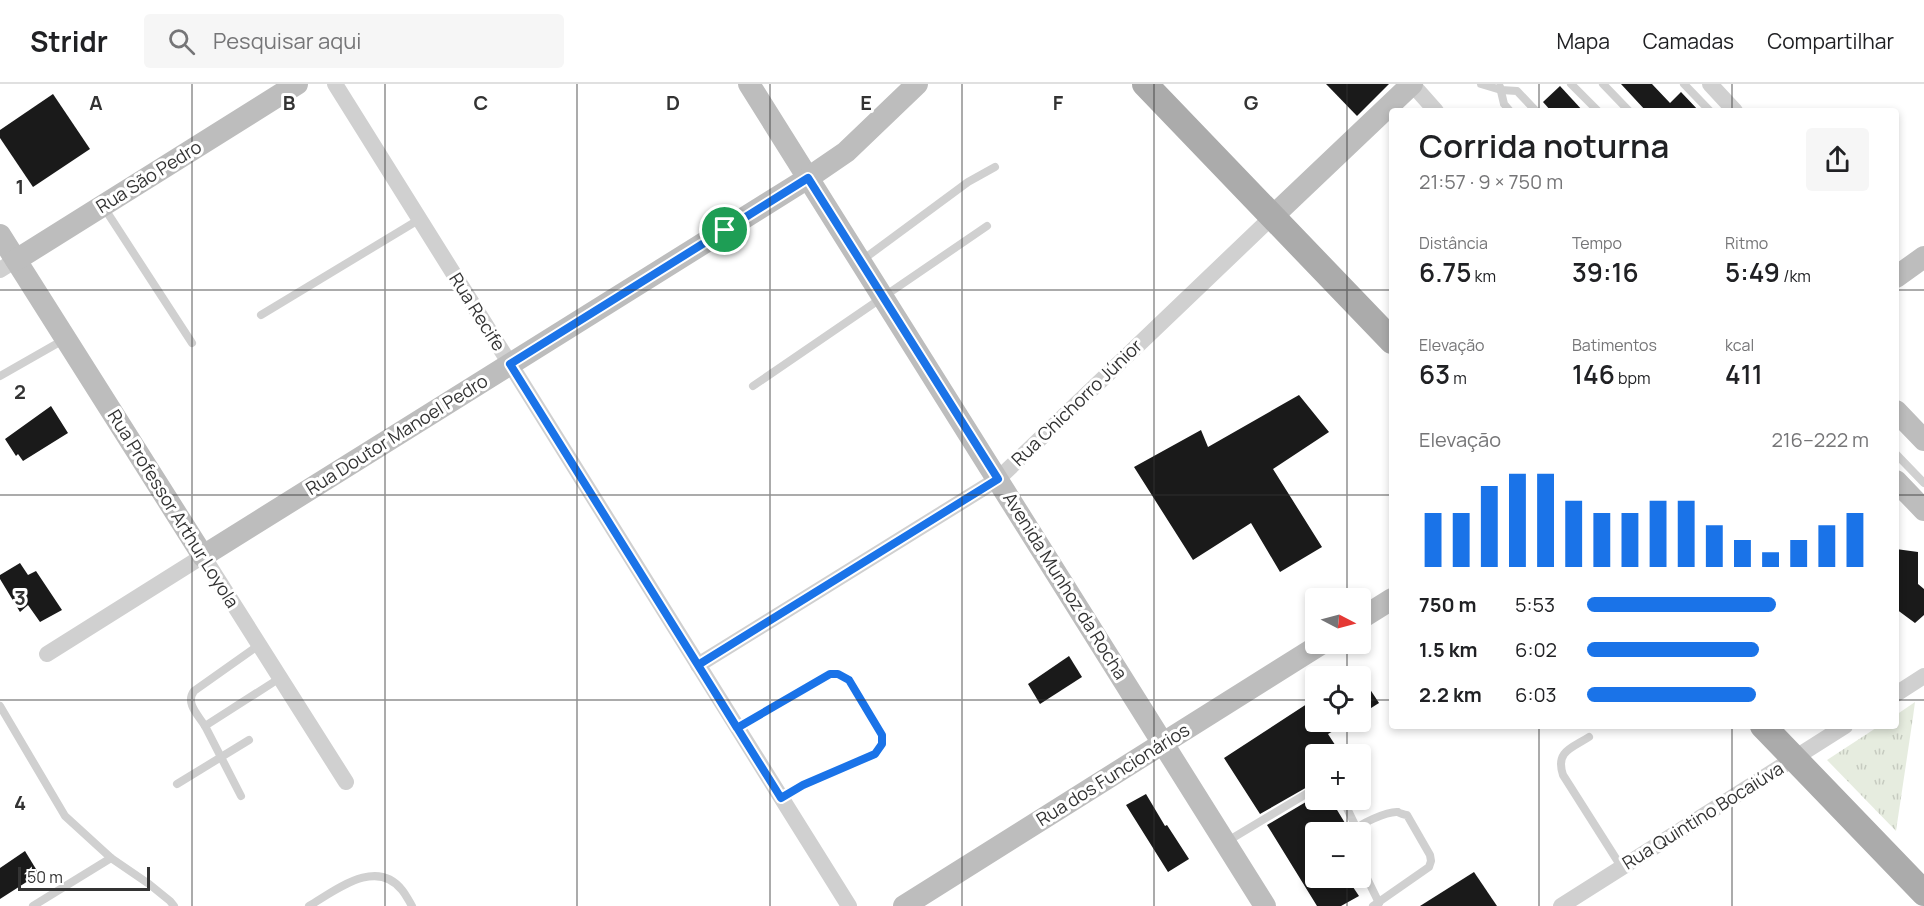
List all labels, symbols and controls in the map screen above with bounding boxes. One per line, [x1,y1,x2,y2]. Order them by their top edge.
search box [144,14,564,68]
text: Stridr [30,22,108,60]
icon: search [165,25,198,58]
text: Pesquisar aqui [213,26,361,56]
text: Mapa [1556,27,1610,55]
text: Camadas [1643,27,1734,55]
text: Compartilhar [1767,27,1894,55]
text: A [89,89,103,116]
text: B [283,89,296,116]
text: C [474,89,488,116]
text: D [666,89,680,116]
text: E [860,89,872,116]
text: F [1053,89,1064,116]
text: G [1244,89,1259,116]
text: Corrida noturna [1419,123,1669,168]
button: share [1806,128,1869,191]
street label: Rua São Pedro [91,134,206,218]
text: 21:57 · 9 × 750 m [1419,168,1563,195]
text: 1 [16,173,24,200]
pin [699,204,750,255]
icon: arrive [708,213,741,246]
text: Distância [1419,232,1488,254]
text: Tempo [1572,232,1622,254]
text: Ritmo [1725,232,1768,254]
text: 6.75 [1419,254,1471,290]
text: 39:16 [1572,254,1639,290]
text: 5:49 [1725,254,1780,290]
text: km [1471,265,1496,287]
text: /km [1780,265,1811,287]
street label: Rua Recife [444,268,511,355]
street label: Rua Chichorro Júnior [1006,333,1147,471]
text: Elevação [1419,334,1485,356]
text: Batimentos [1572,334,1657,356]
text: kcal [1725,334,1754,356]
text: 63 [1419,356,1450,392]
text: 146 [1572,356,1615,392]
text: 411 [1725,356,1763,392]
text: m [1450,367,1467,389]
text: bpm [1615,367,1651,389]
street label: Rua Doutor Manoel Pedro [301,368,492,500]
text: 2 [14,378,26,405]
street label: Rua Professor Arthur Loyola [103,405,245,612]
text: Elevação [1419,426,1501,453]
text: 216–222 m [1771,426,1869,453]
street label: Avenida Munhoz da Rocha [998,487,1133,684]
text: 3 [14,584,26,611]
north arrow [1305,588,1371,654]
map controls [1305,588,1371,888]
text: 750 m [1419,591,1477,618]
text: 5:53 [1515,591,1555,618]
text: 1.5 km [1419,636,1478,663]
text: 6:02 [1515,636,1557,663]
button: locate [1305,666,1371,732]
text: 2.2 km [1419,681,1482,708]
text: 6:03 [1515,681,1557,708]
street label: Rua dos Funcionários [1031,717,1194,831]
button: + [1305,744,1371,810]
street label: Rua Quintino Bocaiúva [1617,756,1788,875]
text: 4 [14,789,26,816]
button: − [1305,822,1371,888]
scale bar [18,864,150,892]
text: 50 m [27,866,63,888]

